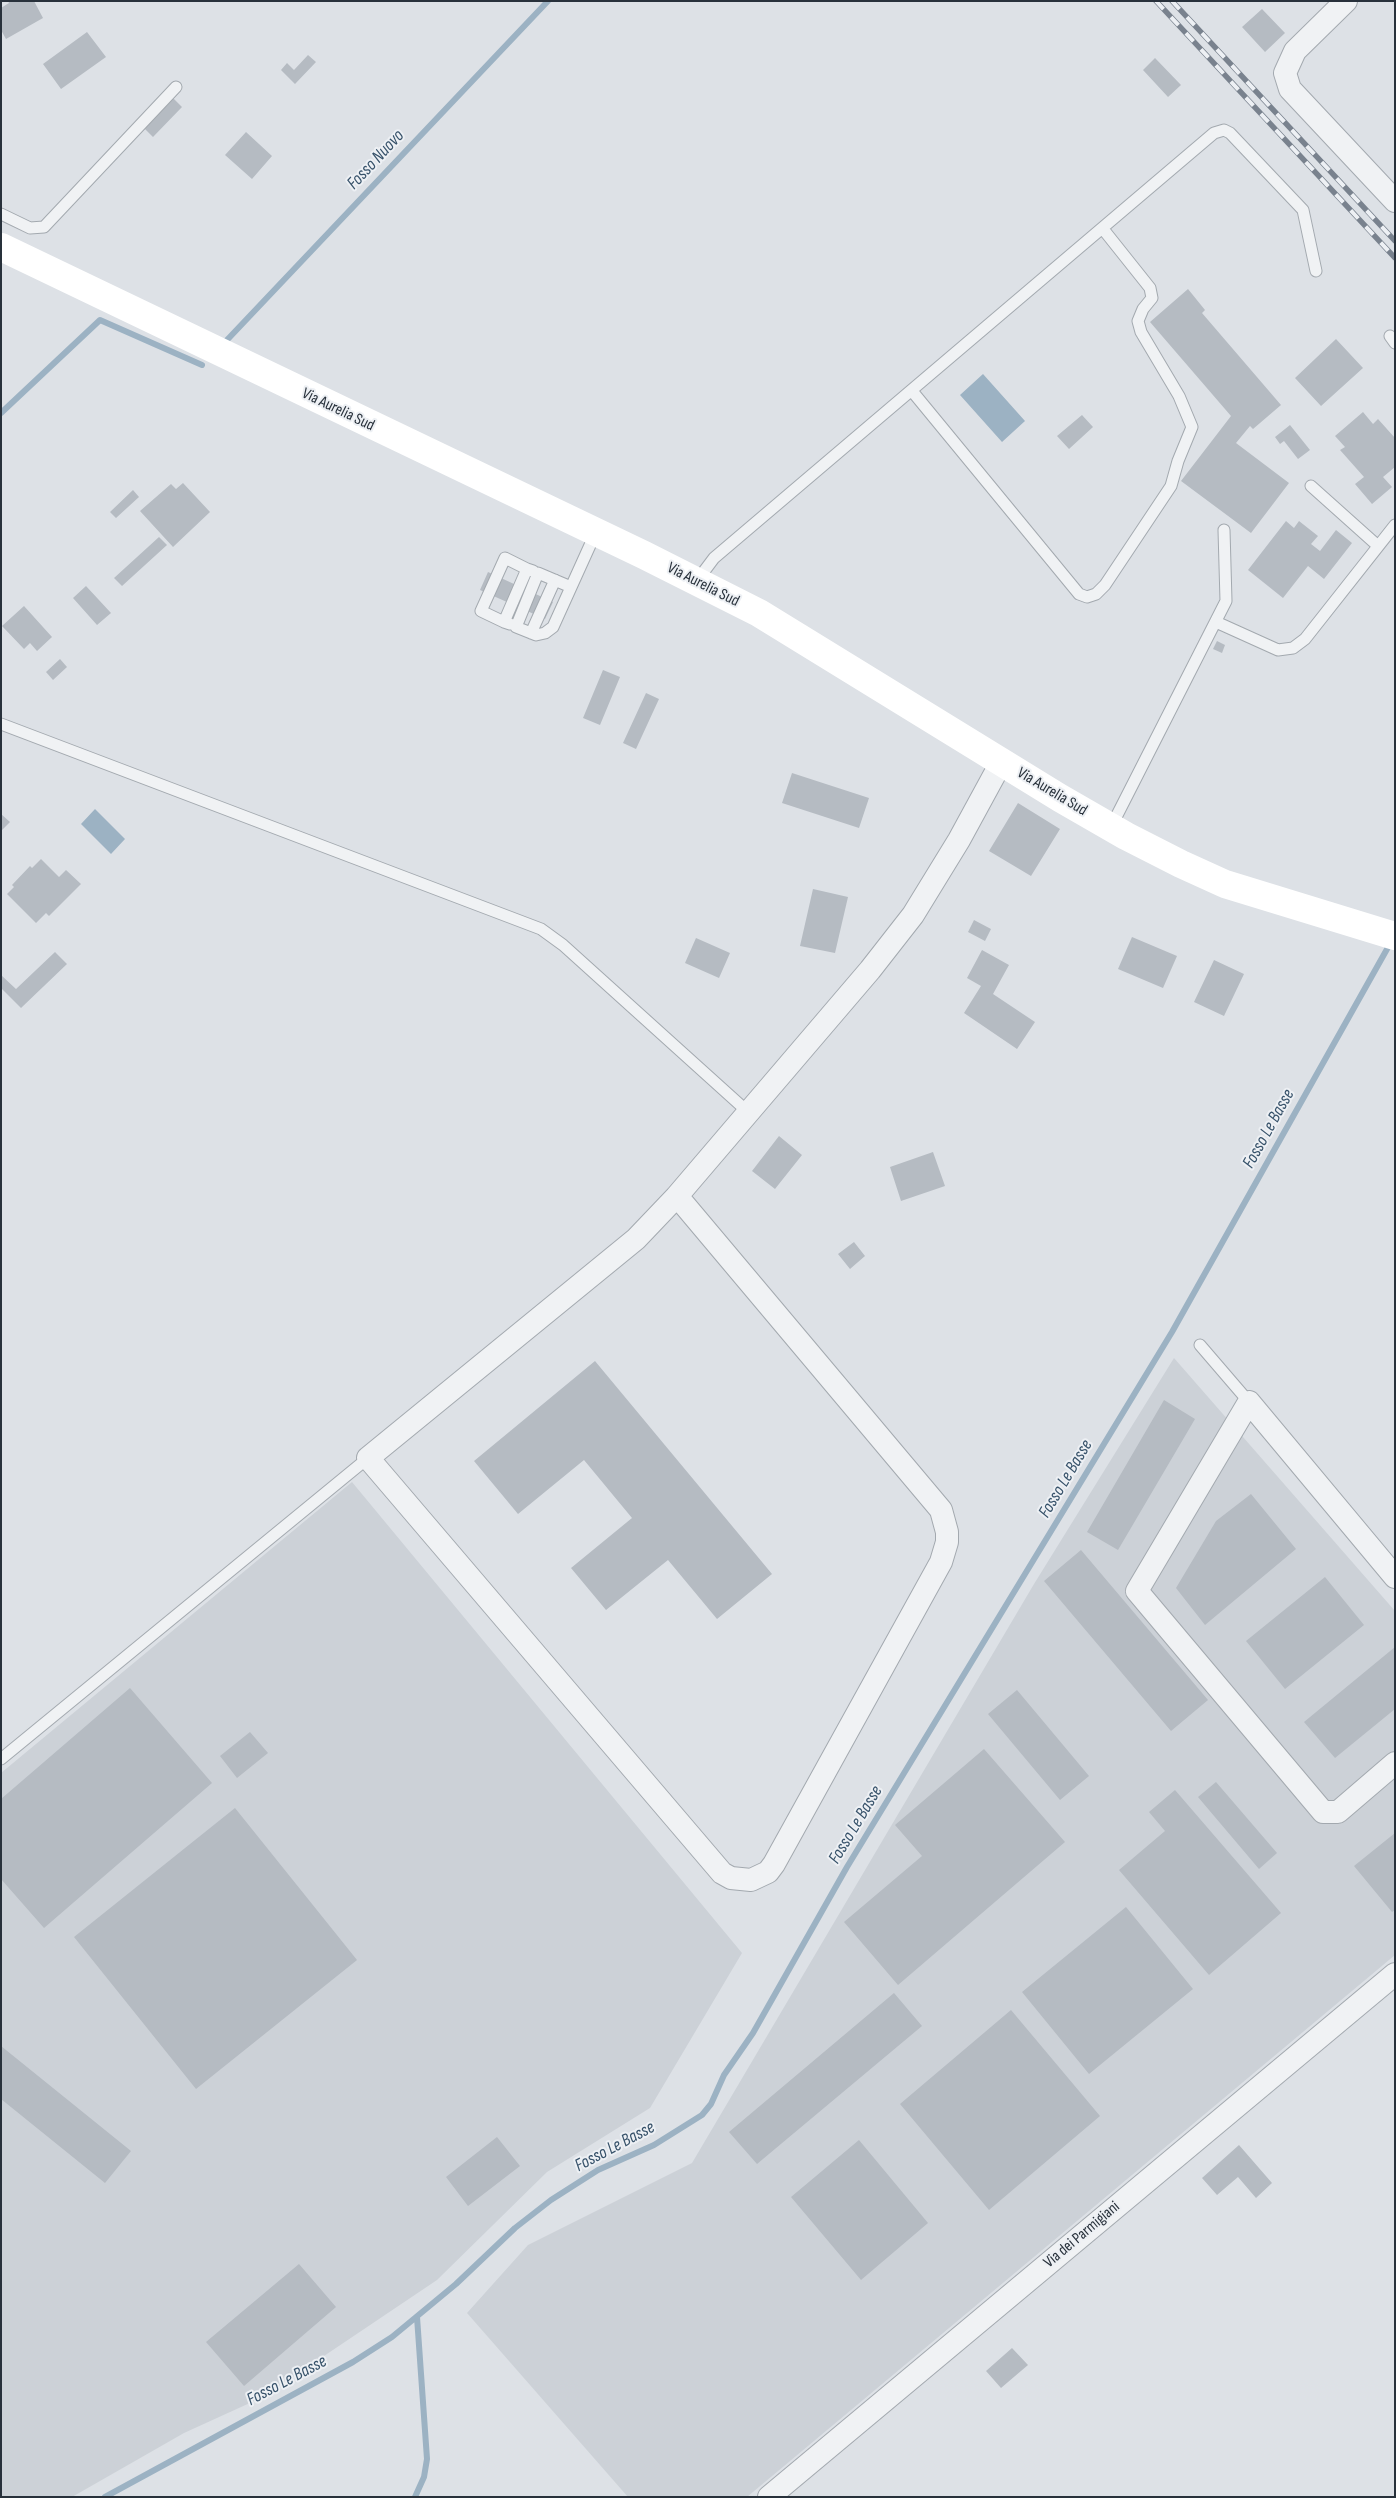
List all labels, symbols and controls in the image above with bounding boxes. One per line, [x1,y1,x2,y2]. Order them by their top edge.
water label: Fosso Nuovo [343,126,409,194]
street label: Via Aurelia Sud [299,384,377,436]
street label: Via Aurelia Sud [664,559,742,611]
street label: Via Aurelia Sud [1013,764,1091,820]
water label: Fosso Le Basse [1238,1086,1300,1172]
water label: Fosso Le Basse [1034,1436,1098,1522]
water label: Fosso Le Basse [824,1782,888,1868]
water label: Fosso Le Basse [571,2117,659,2177]
street label: Via dei Parmigiani [1040,2198,1124,2272]
water label: Fosso Le Basse [243,2351,331,2411]

